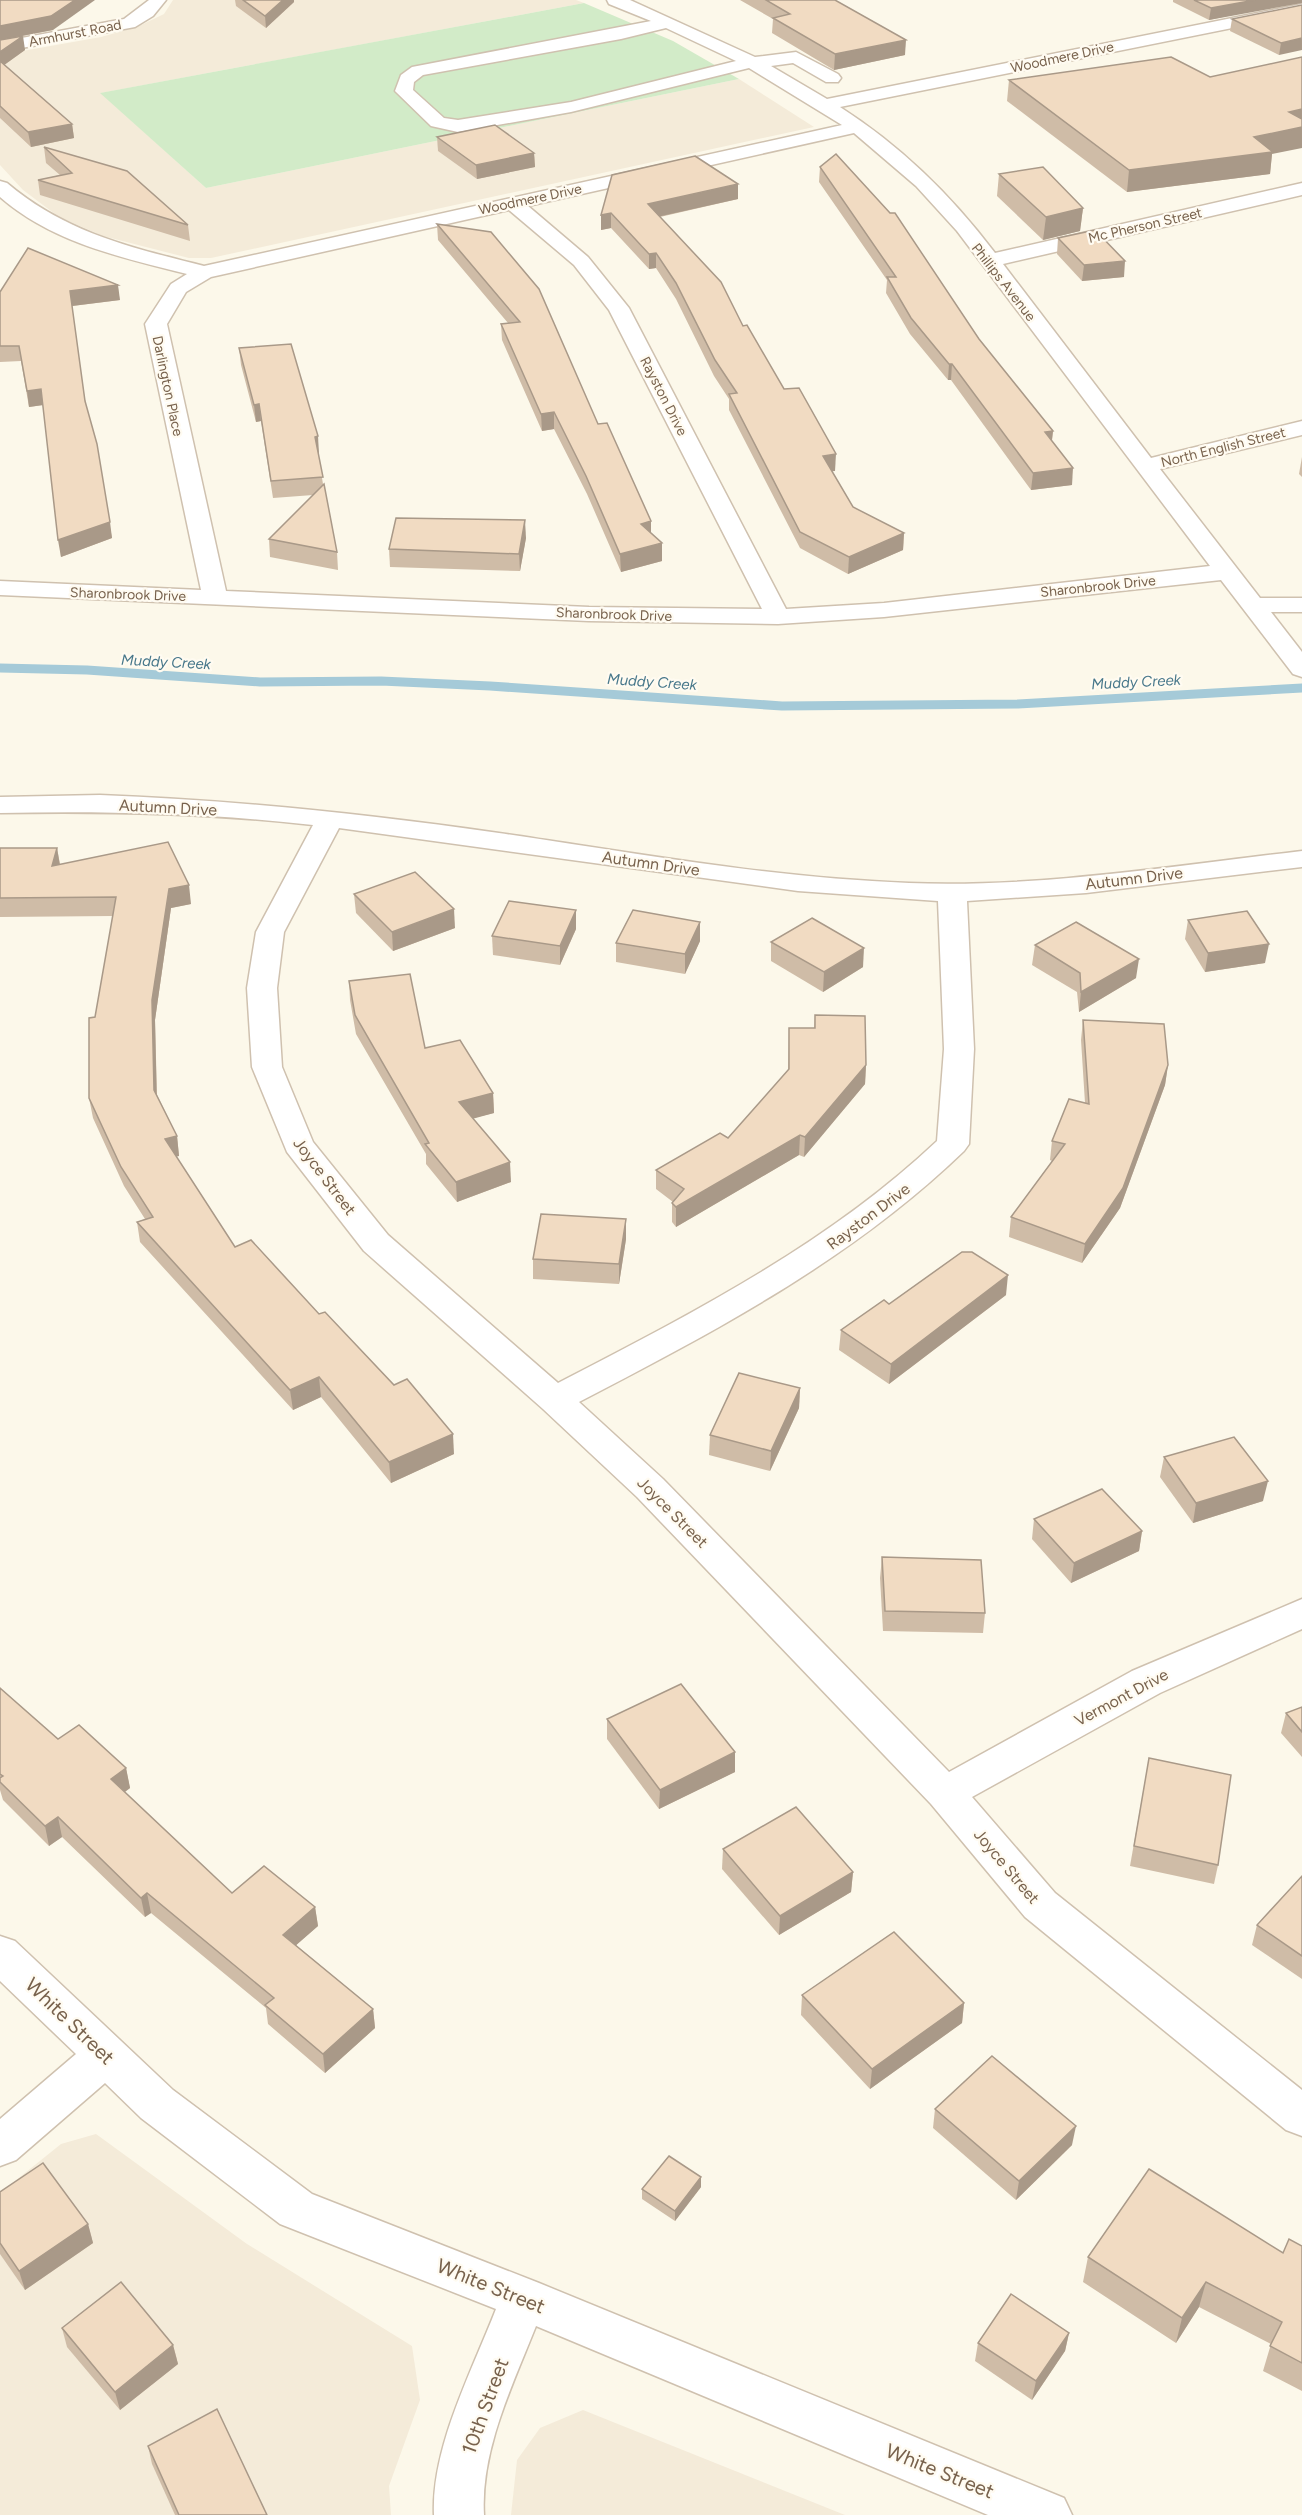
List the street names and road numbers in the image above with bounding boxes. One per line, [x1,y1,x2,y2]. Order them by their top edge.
street label: Armhurst Road [27,16,123,51]
street label: Woodmere Drive [1009,38,1116,77]
street label: Woodmere Drive [477,180,584,219]
street label: Mc Pherson Street [1087,204,1204,247]
street label: Phillips Avenue [968,240,1040,325]
street label: Darlington Place [149,334,187,438]
street label: Rayston Drive [636,354,691,439]
street label: North English Street [1159,424,1287,471]
street label: Sharonbrook Drive [1039,572,1157,601]
street label: Sharonbrook Drive [70,584,187,605]
street label: Sharonbrook Drive [556,604,673,625]
street label: Autumn Drive [118,795,218,820]
street label: Autumn Drive [601,847,701,880]
street label: Autumn Drive [1084,863,1184,894]
street label: Joyce Street [289,1134,360,1219]
street label: Rayston Drive [823,1179,914,1254]
street label: Joyce Street [634,1473,712,1551]
street label: Vermont Drive [1071,1665,1172,1730]
street label: Joyce Street [970,1825,1043,1908]
street label: White Street [21,1973,119,2069]
street label: White Street [433,2253,549,2319]
street label: 10th Street [456,2355,514,2457]
street label: White Street [882,2438,998,2504]

